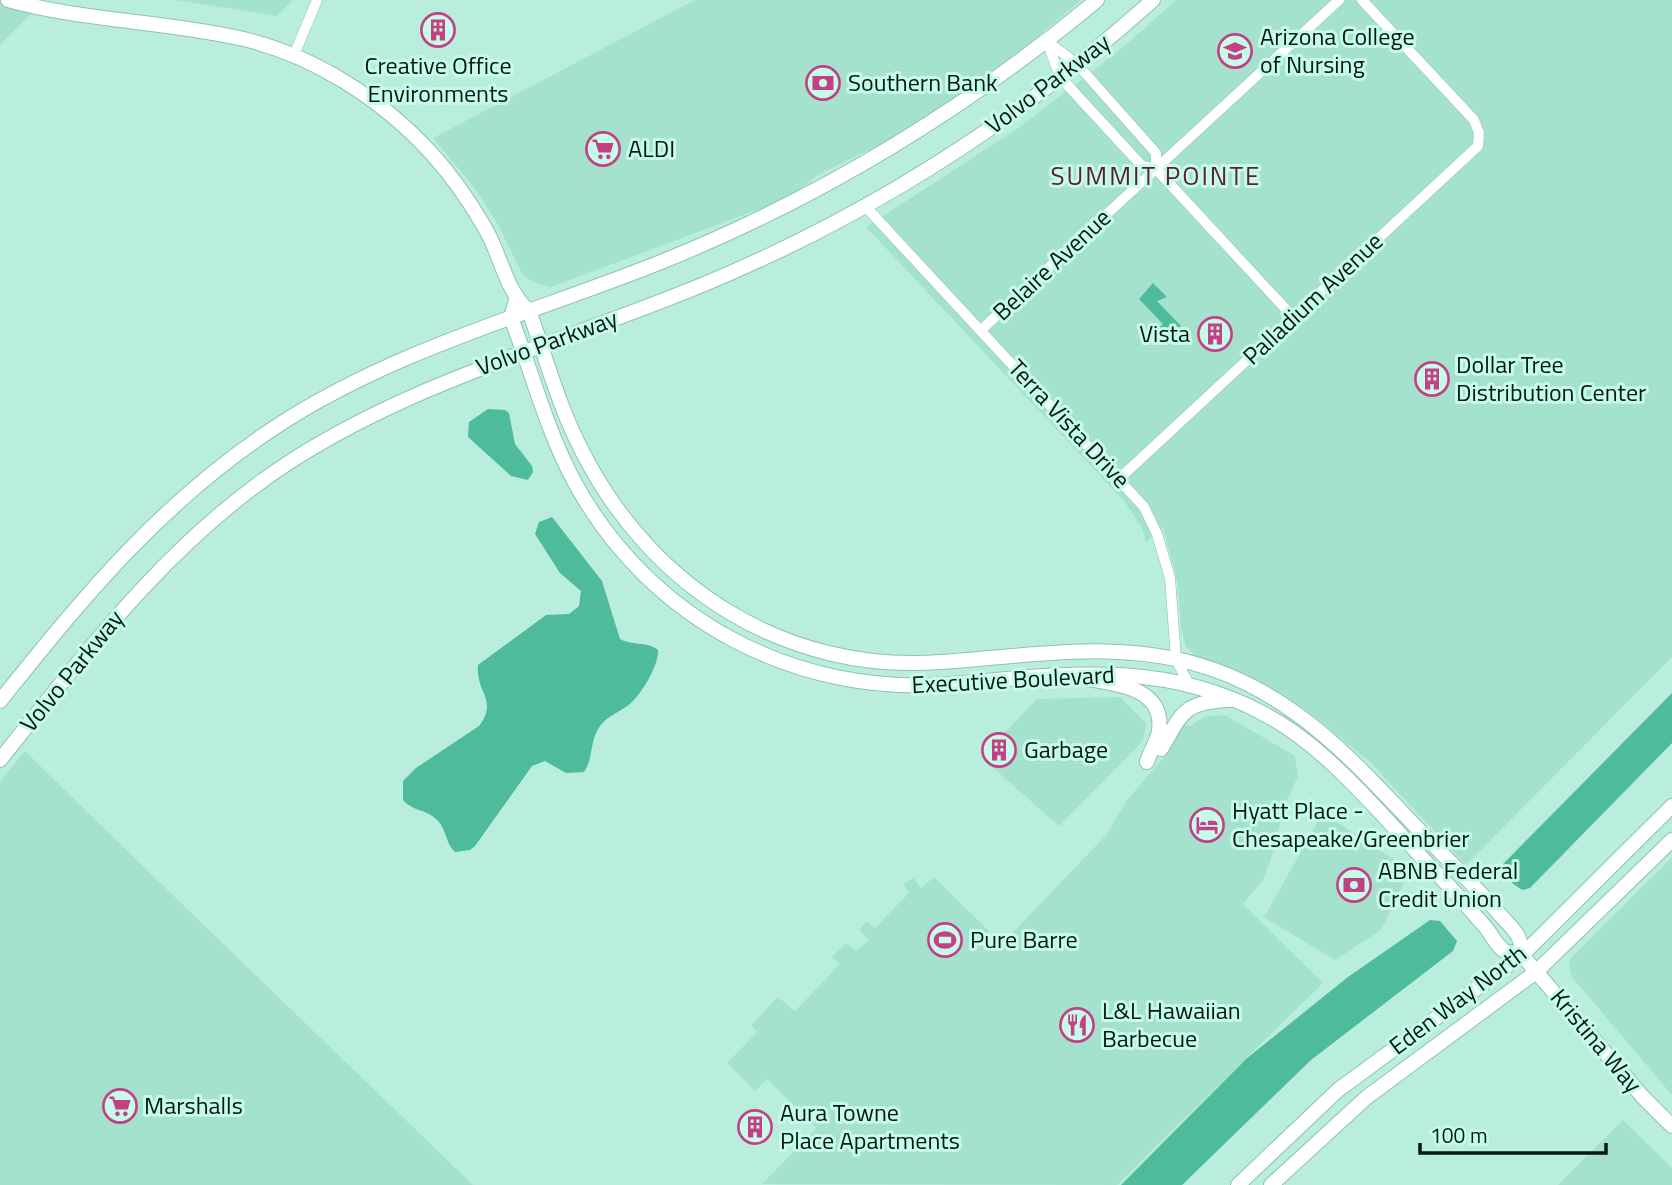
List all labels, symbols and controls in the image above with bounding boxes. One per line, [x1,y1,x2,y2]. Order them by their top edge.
building icon: Creative Office Environments [419,11,457,49]
place label: Arizona College of Nursing [1260,18,1415,82]
street label: Volvo Parkway [977,24,1118,142]
school or university icon: Arizona College of Nursing [1216,32,1254,70]
place label: Creative Office Environments [365,47,512,111]
bank icon: Southern Bank [804,64,842,102]
place label: Southern Bank [848,64,998,100]
supermarket icon: ALDI [584,130,622,168]
place label: ALDI [628,130,675,166]
district label: SUMMIT POINTE [1051,156,1261,195]
street label: Belaire Avenue [984,200,1119,329]
street label: Palladium Avenue [1234,224,1391,373]
street label: Volvo Parkway [471,300,623,384]
place label: Vista [1139,315,1190,351]
building icon: Vista [1196,315,1234,353]
place label: Dollar Tree Distribution Center [1456,346,1646,410]
street label: Terra Vista Drive [1000,351,1139,496]
building icon: Dollar Tree Distribution Center [1413,360,1451,398]
street label: Volvo Parkway [11,601,132,739]
street label: Executive Boulevard [910,656,1115,702]
building icon: Garbage [980,731,1018,769]
place label: Garbage [1024,731,1108,767]
place label: Hyatt Place - Chesapeake/Greenbrier [1232,792,1470,856]
hotel icon: Hyatt Place - Chesapeake/Greenbrier [1188,806,1226,844]
place label: ABNB Federal Credit Union [1378,852,1518,916]
bank icon: ABNB Federal Credit Union [1335,866,1373,904]
sports icon: Pure Barre [926,921,964,959]
place label: Pure Barre [970,921,1078,957]
street label: Eden Way North [1381,935,1534,1063]
street label: Kristina Way [1542,980,1651,1101]
place label: L&L Hawaiian Barbecue [1102,992,1241,1056]
restaurant icon: L&L Hawaiian Barbecue [1058,1006,1096,1044]
supermarket icon: Marshalls [101,1087,139,1125]
place label: Marshalls [144,1087,243,1123]
place label: Aura Towne Place Apartments [780,1094,960,1158]
building icon: Aura Towne Place Apartments [736,1108,774,1146]
scale bar [1420,1112,1606,1156]
text: 100 m [1430,1119,1487,1151]

